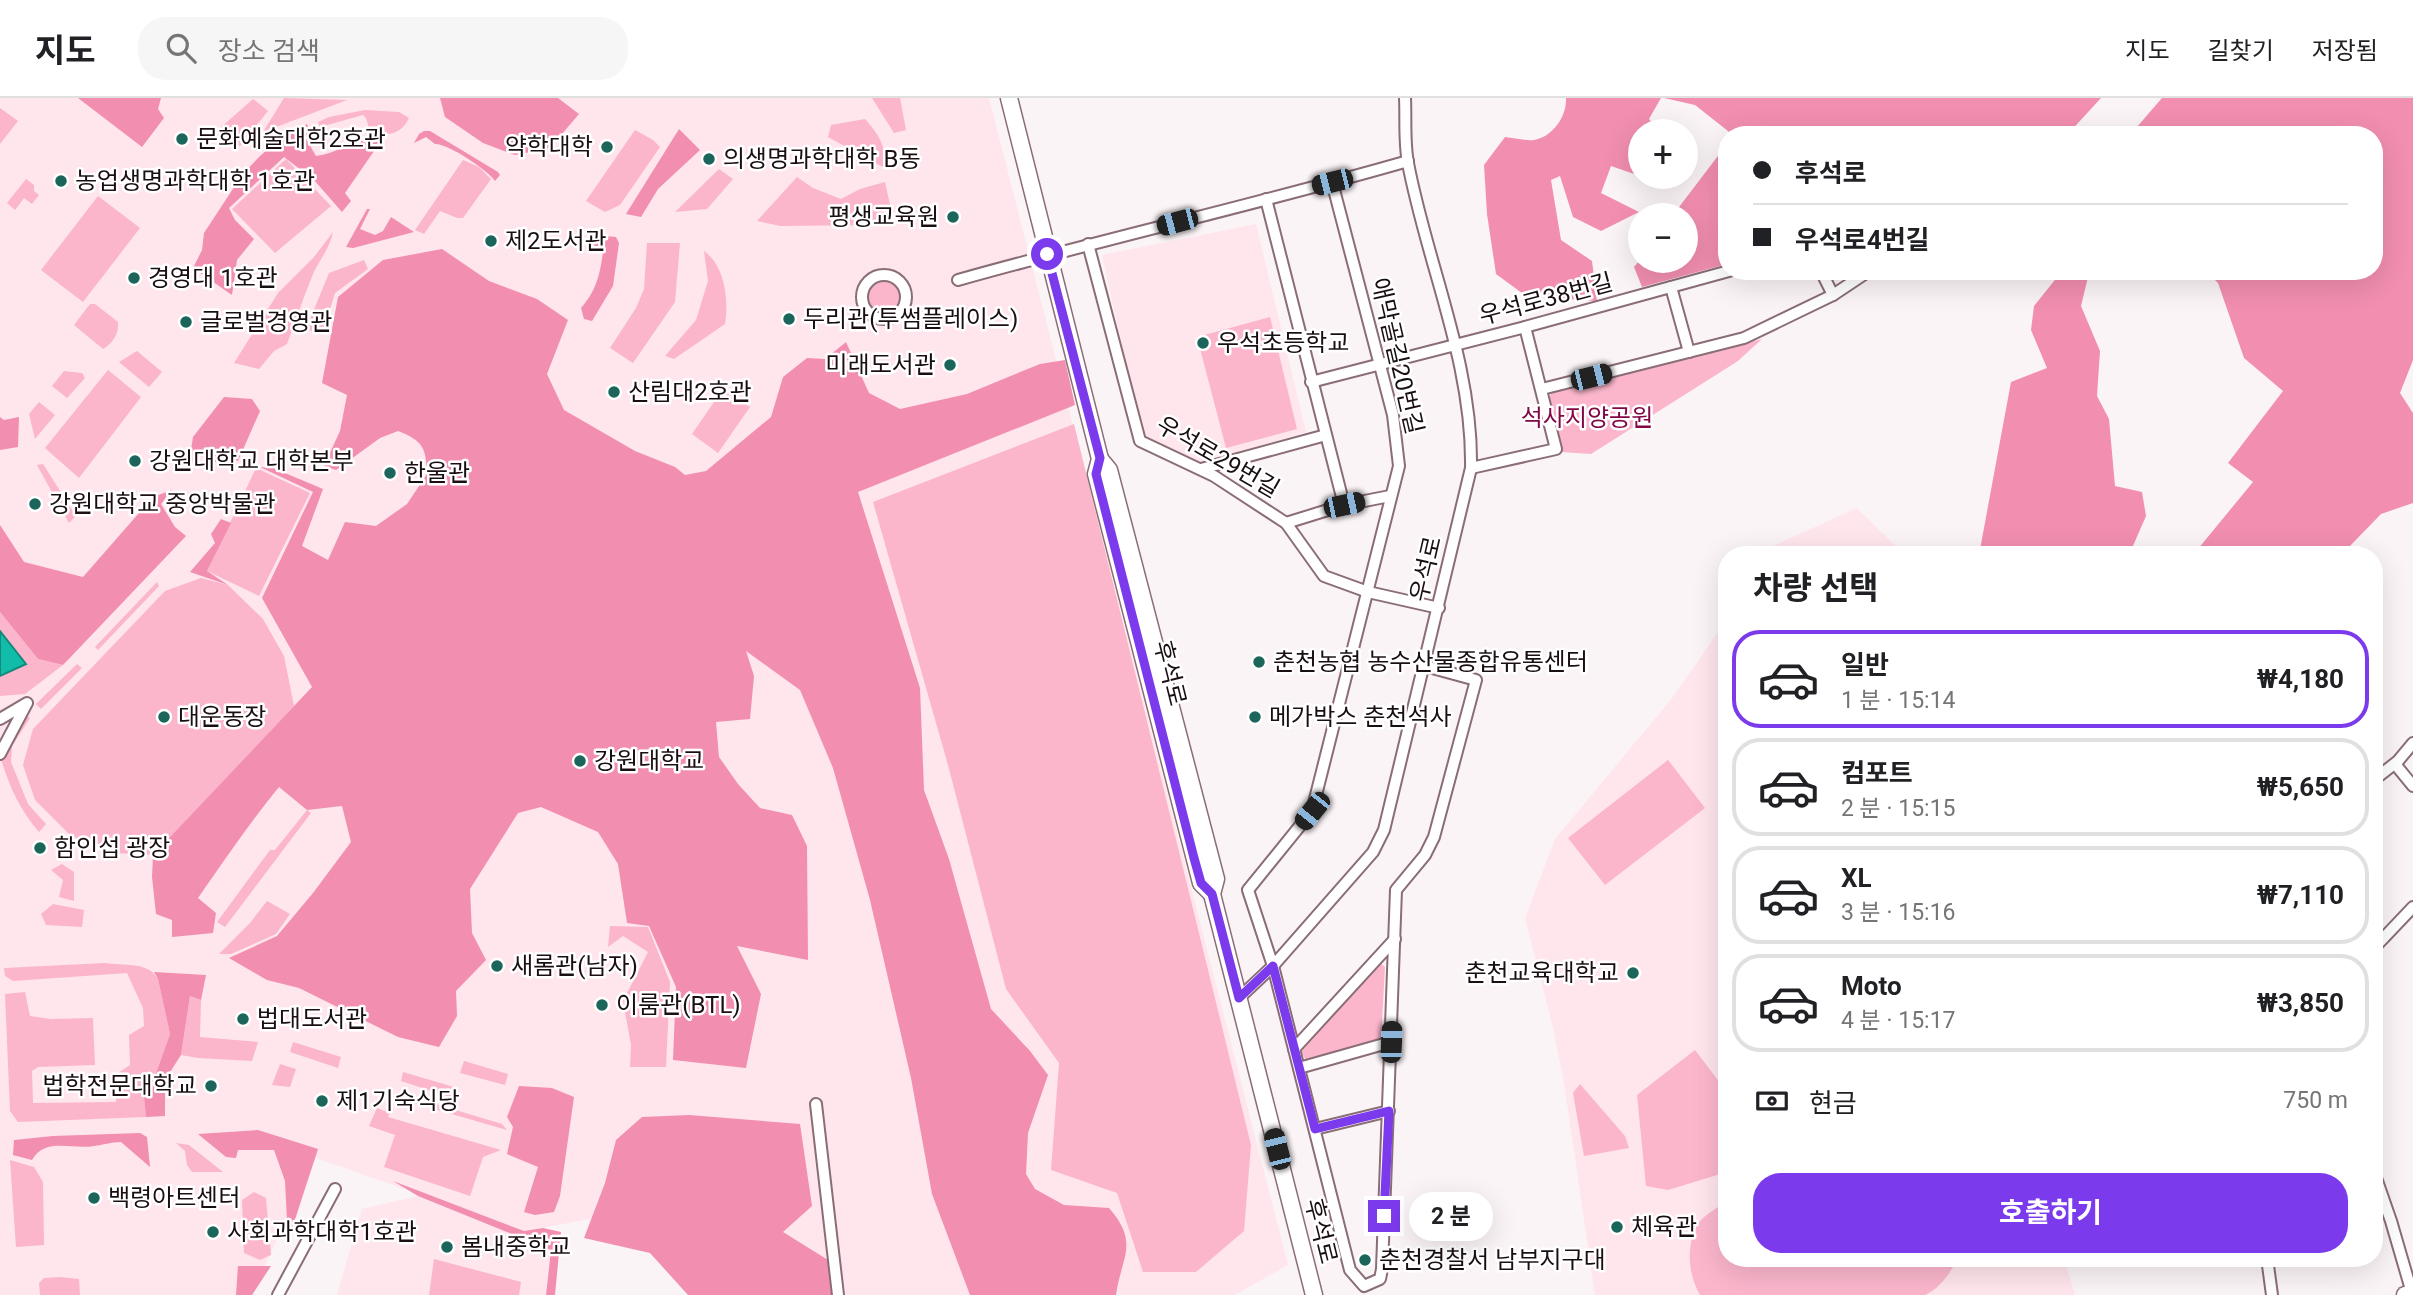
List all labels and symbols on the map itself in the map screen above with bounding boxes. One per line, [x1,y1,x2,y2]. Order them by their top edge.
place label: 문화예술대학2호관 [196,125,386,153]
marker: 문화예술대학2호관 [174,131,190,147]
place label: 약학대학 [505,133,593,161]
marker: 약학대학 [599,139,615,155]
place label: 의생명과학대학 B동 [723,145,921,173]
marker: 의생명과학대학 B동 [701,151,717,167]
place label: 농업생명과학대학 1호관 [75,167,315,195]
car [1310,167,1355,197]
marker: 농업생명과학대학 1호관 [53,173,69,189]
place label: 평생교육원 [829,203,939,231]
car [1154,206,1201,238]
marker: 평생교육원 [945,209,961,225]
place label: 제2도서관 [505,227,607,255]
marker: 제2도서관 [483,233,499,249]
route start [1031,238,1063,270]
place label: 경영대 1호관 [148,264,278,292]
street label: 우석로38번길 [1476,268,1616,330]
marker: 경영대 1호관 [126,270,142,286]
street label: 애막골길20번길 [1365,275,1429,437]
place label: 두리관(투썸플레이스) [803,305,1018,333]
place label: 글로벌경영관 [200,308,332,336]
marker: 두리관(투썸플레이스) [781,311,797,327]
marker: 글로벌경영관 [178,314,194,330]
place label: 우석초등학교 [1217,329,1349,357]
marker: 우석초등학교 [1195,335,1211,351]
place label: 미래도서관 [826,351,936,379]
marker: 미래도서관 [942,357,958,373]
car [1569,362,1614,392]
place label: 산림대2호관 [628,378,752,406]
marker: 산림대2호관 [606,384,622,400]
park label: 석사지양공원 [1521,404,1653,432]
street label: 우석로29번길 [1152,411,1284,503]
place label: 강원대학교 대학본부 [149,447,354,475]
marker: 강원대학교 대학본부 [127,453,143,469]
place label: 한울관 [404,459,470,487]
marker: 한울관 [382,465,398,481]
place label: 강원대학교 중앙박물관 [49,490,276,518]
car [1322,490,1367,520]
marker: 강원대학교 중앙박물관 [27,496,43,512]
street label: 우석로 [1405,534,1447,604]
street label: 후석로 [1148,637,1192,709]
place label: 춘천농협 농수산물종합유통센터 [1273,648,1588,676]
marker: 춘천농협 농수산물종합유통센터 [1251,654,1267,670]
place label: 대운동장 [178,703,266,731]
place label: 메가박스 춘천석사 [1269,703,1452,731]
marker: 대운동장 [156,709,172,725]
marker: 메가박스 춘천석사 [1247,709,1263,725]
place label: 강원대학교 [594,747,704,775]
marker: 강원대학교 [572,753,588,769]
car [1291,788,1334,834]
place label: 함인섭 광장 [54,834,170,862]
marker: 함인섭 광장 [32,840,48,856]
place label: 새롬관(남자) [511,952,638,980]
marker: 새롬관(남자) [489,958,505,974]
place label: 춘천교육대학교 [1464,959,1619,987]
marker: 춘천교육대학교 [1625,965,1641,981]
place label: 이룸관(BTL) [616,991,741,1019]
marker: 이룸관(BTL) [594,997,610,1013]
place label: 법대도서관 [257,1005,367,1033]
marker: 법대도서관 [235,1011,251,1027]
car [1380,1021,1403,1063]
place label: 법학전문대학교 [42,1072,197,1100]
marker: 법학전문대학교 [203,1078,219,1094]
place label: 제1기숙식당 [336,1087,460,1115]
marker: 제1기숙식당 [314,1093,330,1109]
car [1262,1126,1293,1172]
place label: 백령아트센터 [108,1184,240,1212]
marker: 백령아트센터 [86,1190,102,1206]
callout: 2 분 [1408,1192,1492,1240]
street label: 후석로 [1299,1195,1343,1267]
route end [1368,1200,1400,1232]
place label: 체육관 [1631,1213,1697,1241]
place label: 사회과학대학1호관 [227,1218,417,1246]
marker: 체육관 [1609,1219,1625,1235]
marker: 사회과학대학1호관 [205,1224,221,1240]
place label: 봄내중학교 [461,1233,571,1261]
marker: 봄내중학교 [439,1239,455,1255]
place label: 춘천경찰서 남부지구대 [1379,1246,1606,1274]
marker: 춘천경찰서 남부지구대 [1357,1252,1373,1268]

